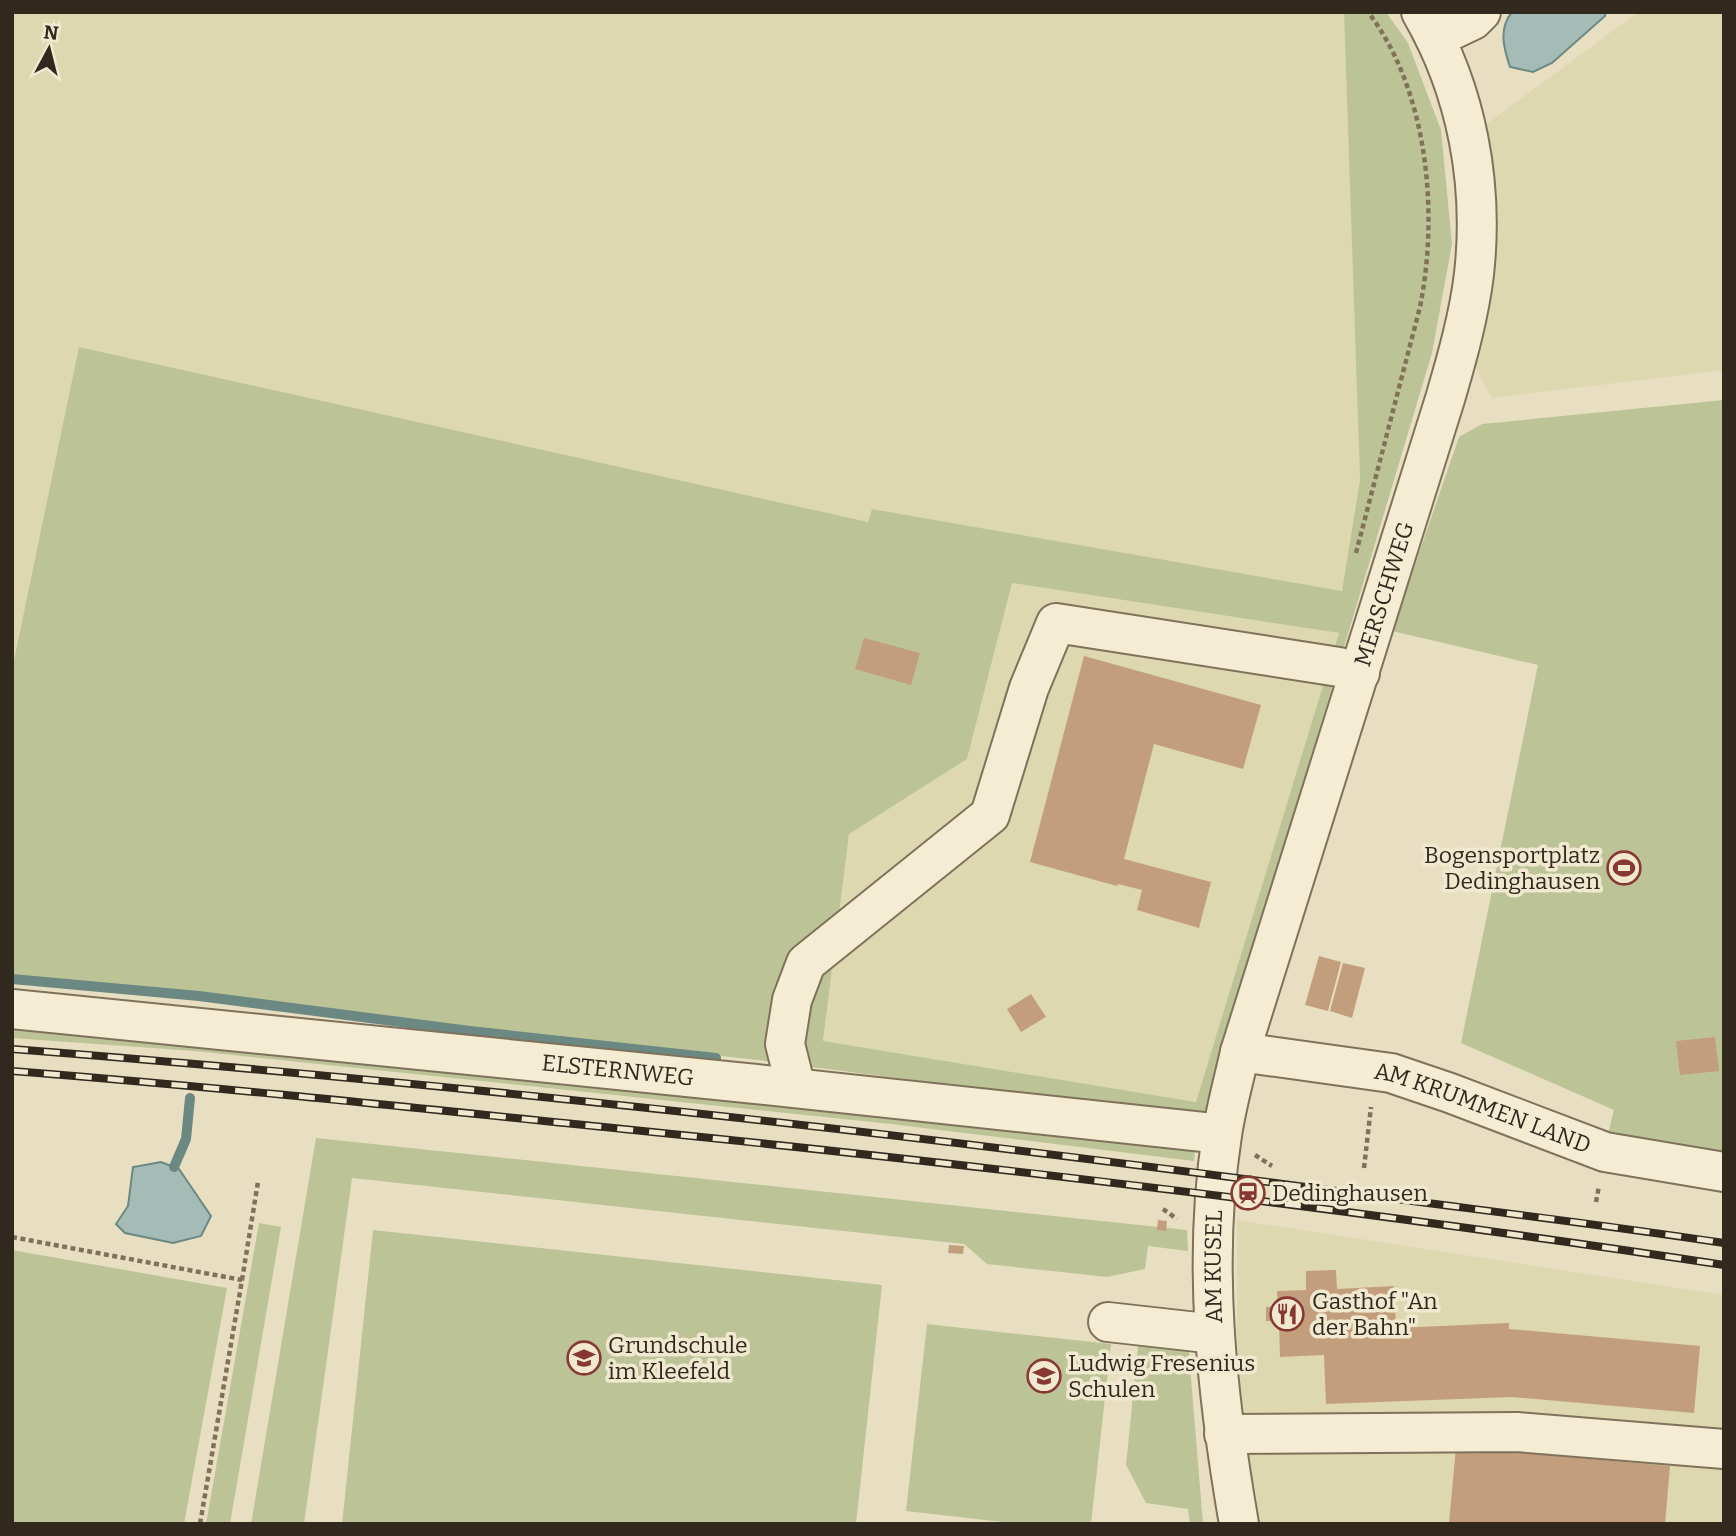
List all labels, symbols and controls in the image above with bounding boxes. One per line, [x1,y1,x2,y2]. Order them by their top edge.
north arrow [14,14,84,84]
text: N [42,20,60,45]
street label: MERSCHWEG [1348,518,1420,670]
place label: Bogensportplatz Dedinghausen [1424,841,1600,895]
sports icon: Bogensportplatz Dedinghausen [1605,849,1643,887]
street label: ELSTERNWEG [540,1048,695,1092]
street label: AM KRUMMEN LAND [1372,1057,1595,1159]
station icon: Dedinghausen [1229,1174,1267,1212]
place label: Dedinghausen [1272,1179,1428,1207]
street label: AM KUSEL [1199,1209,1228,1324]
place label: Gasthof "An der Bahn" [1312,1287,1438,1341]
restaurant icon: Gasthof "An der Bahn" [1268,1295,1306,1333]
place label: Grundschule im Kleefeld [608,1331,748,1385]
school or university icon: Grundschule im Kleefeld [565,1339,603,1377]
place label: Ludwig Fresenius Schulen [1068,1349,1255,1403]
school or university icon: Ludwig Fresenius Schulen [1025,1357,1063,1395]

